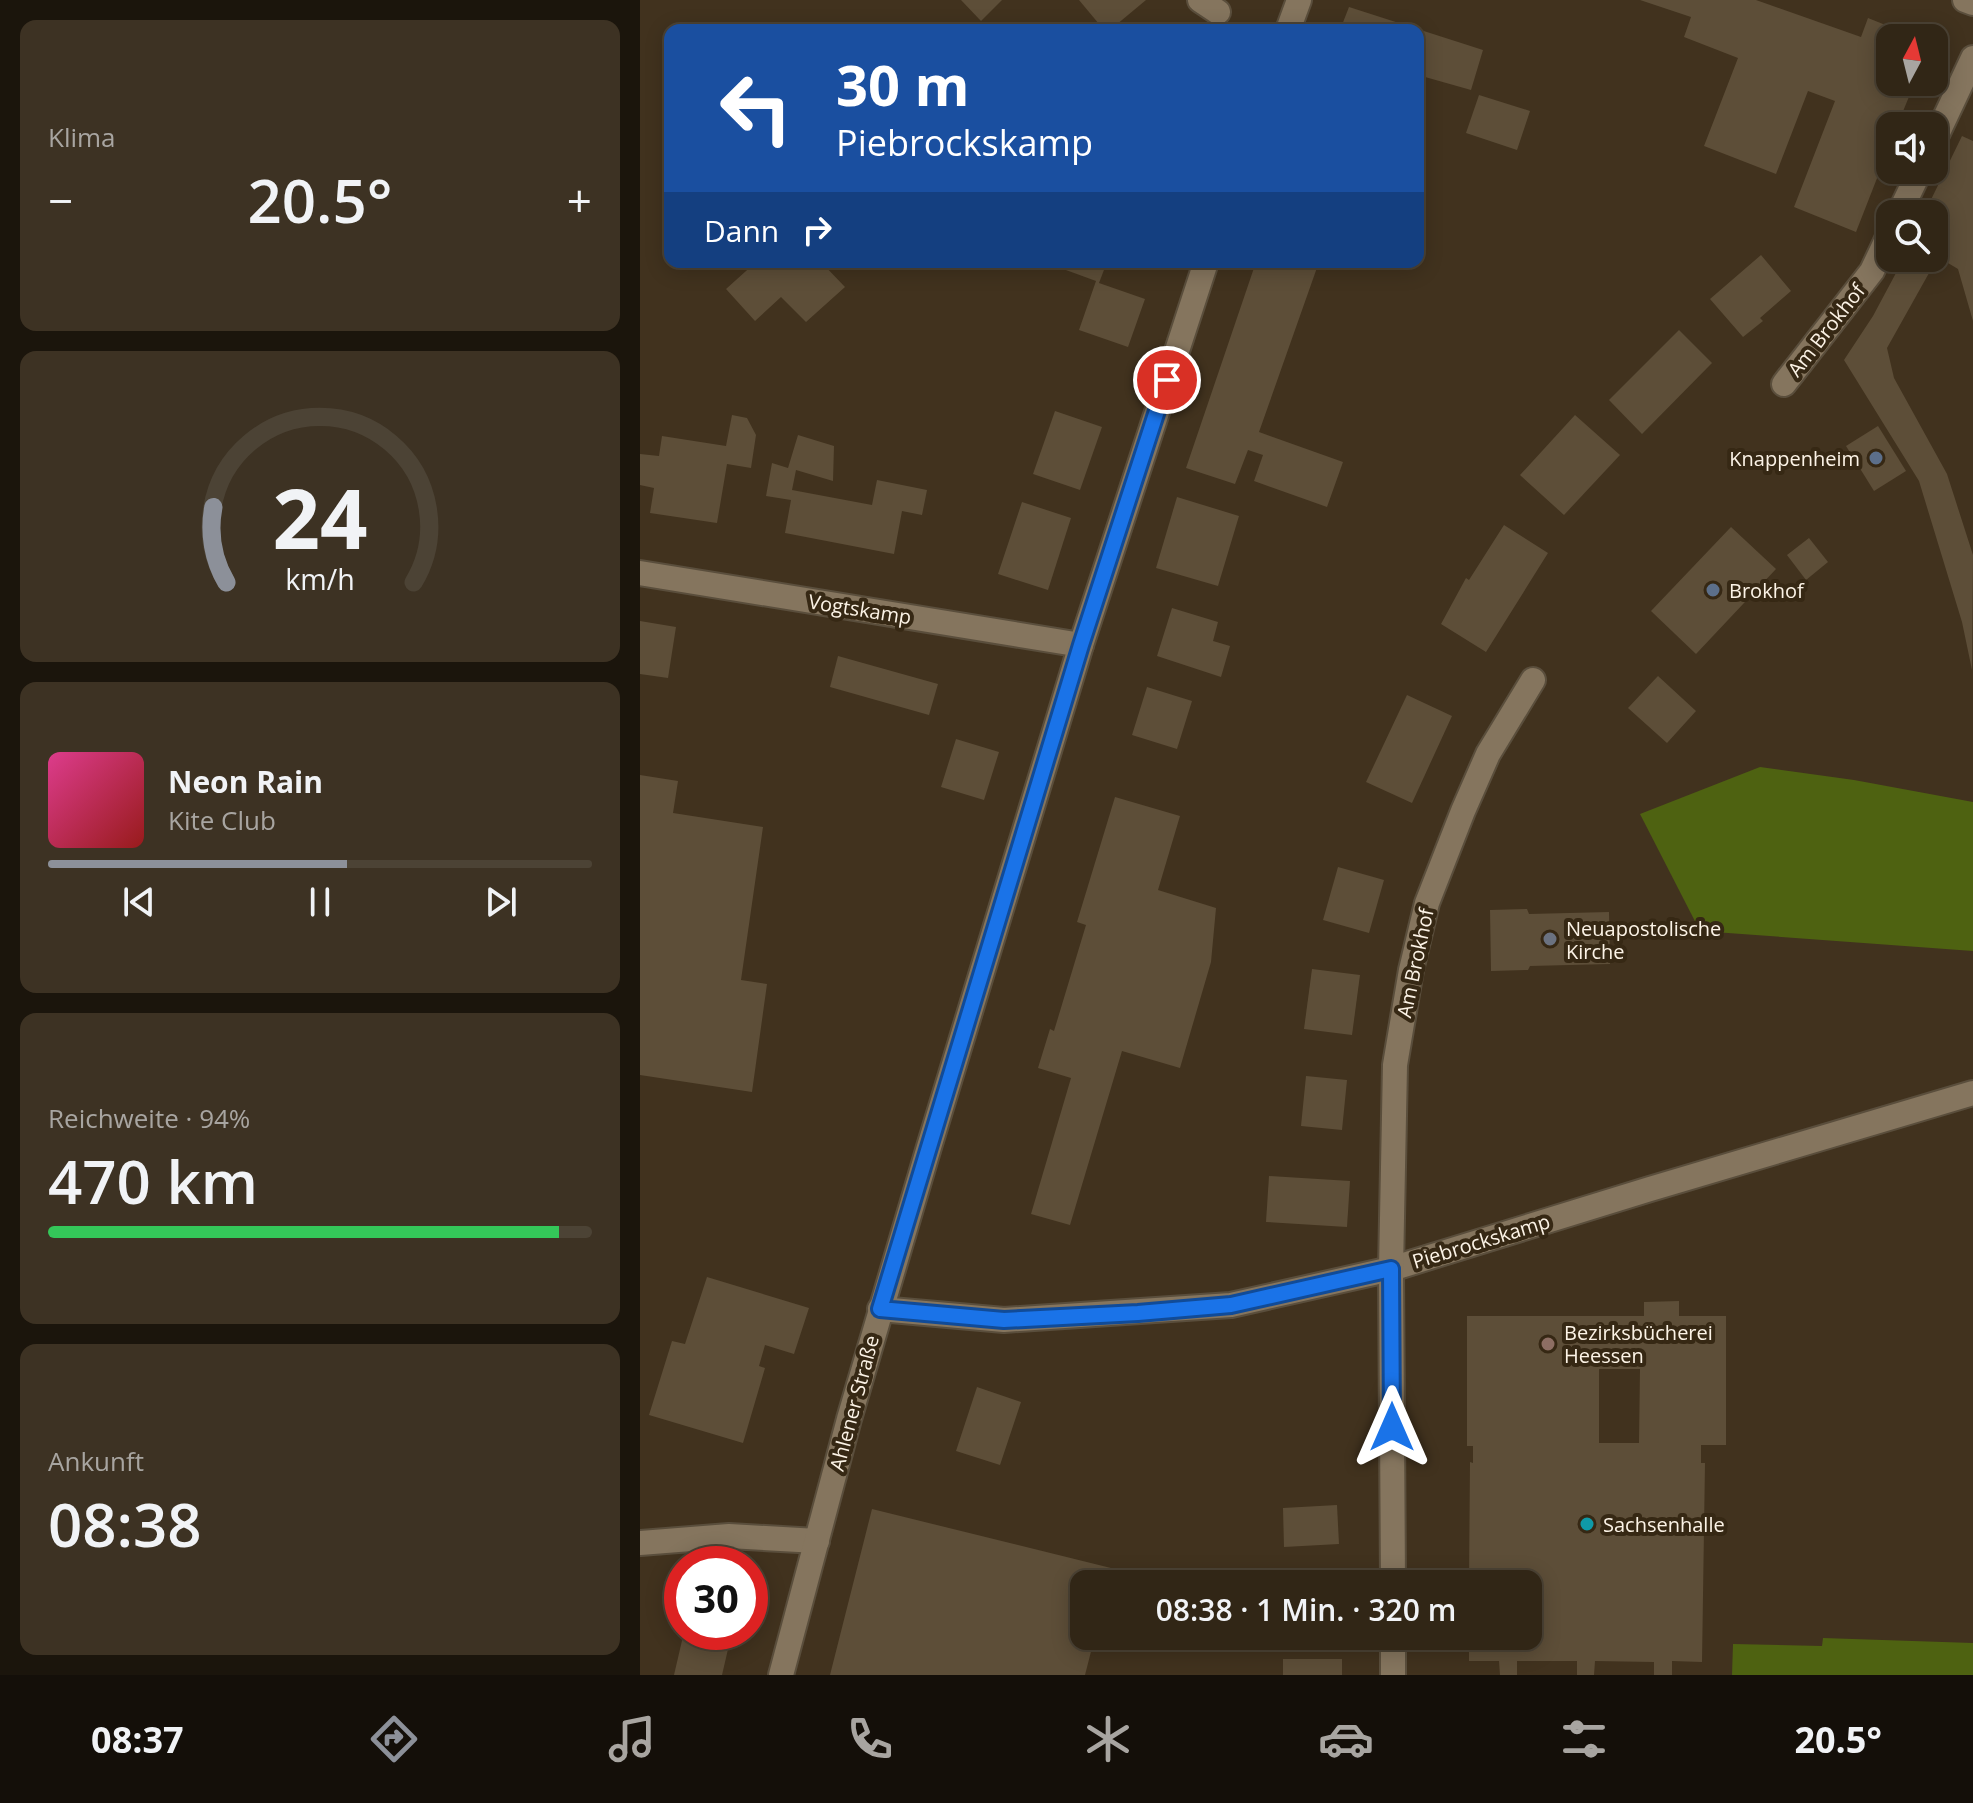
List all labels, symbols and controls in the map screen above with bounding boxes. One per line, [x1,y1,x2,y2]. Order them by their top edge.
north arrow [1876,24,1948,96]
map controls [1876,24,1948,272]
text: 30 m [836,46,970,122]
icon: left [704,56,808,160]
button: sound [1876,112,1948,184]
text: Piebrockskamp [836,118,1093,167]
text: Klima [48,119,116,155]
text: 20.5° [247,159,393,241]
text: − [48,170,73,230]
text: + [567,170,592,230]
button: search [1876,200,1948,272]
icon: right [795,208,839,252]
text: Dann [704,210,779,251]
street label: Am Brokhof [1781,277,1872,382]
pin [1133,346,1201,414]
icon: arrive [1145,358,1189,402]
place label: Knappenheim [1729,445,1860,472]
marker: Knappenheim [1867,449,1885,467]
text: 24 [272,459,368,572]
text: km/h [285,559,355,598]
place label: Brokhof [1729,577,1805,604]
marker: Brokhof [1704,581,1722,599]
street label: Vogtskamp [807,588,913,630]
text: Neon Rain [168,761,323,802]
text: Kite Club [168,802,276,838]
icon: previous [117,880,161,924]
icon: pause [298,880,342,924]
icon: next [479,880,523,924]
street label: Am Brokhof [1390,905,1440,1020]
place label: Neuapostolische Kirche [1566,915,1721,965]
marker: Neuapostolische Kirche [1541,930,1559,948]
text: Reichweite · 94% [48,1100,250,1136]
text: 470 km [48,1140,258,1222]
street label: Piebrockskamp [1409,1207,1553,1275]
place label: Bezirksbücherei Heessen [1564,1319,1713,1369]
street label: Ahlener Straße [823,1332,885,1474]
marker: Bezirksbücherei Heessen [1539,1335,1557,1353]
position arrow [1350,1385,1434,1469]
text: Ankunft [48,1443,144,1479]
text: 08:38 [48,1483,202,1565]
place label: Sachsenhalle [1603,1511,1725,1538]
marker: Sachsenhalle [1578,1515,1596,1533]
speed limit sign: 30 [664,1546,768,1650]
text: 08:38 · 1 Min. · 320 m [1156,1589,1456,1630]
icon: directions [366,1711,422,1767]
icon: music [604,1711,660,1767]
icon: phone [842,1711,898,1767]
icon: climate [1080,1711,1136,1767]
icon: car [1318,1711,1374,1767]
icon: filters [1556,1711,1612,1767]
text: 08:37 [91,1715,184,1764]
text: 20.5° [1794,1715,1882,1764]

